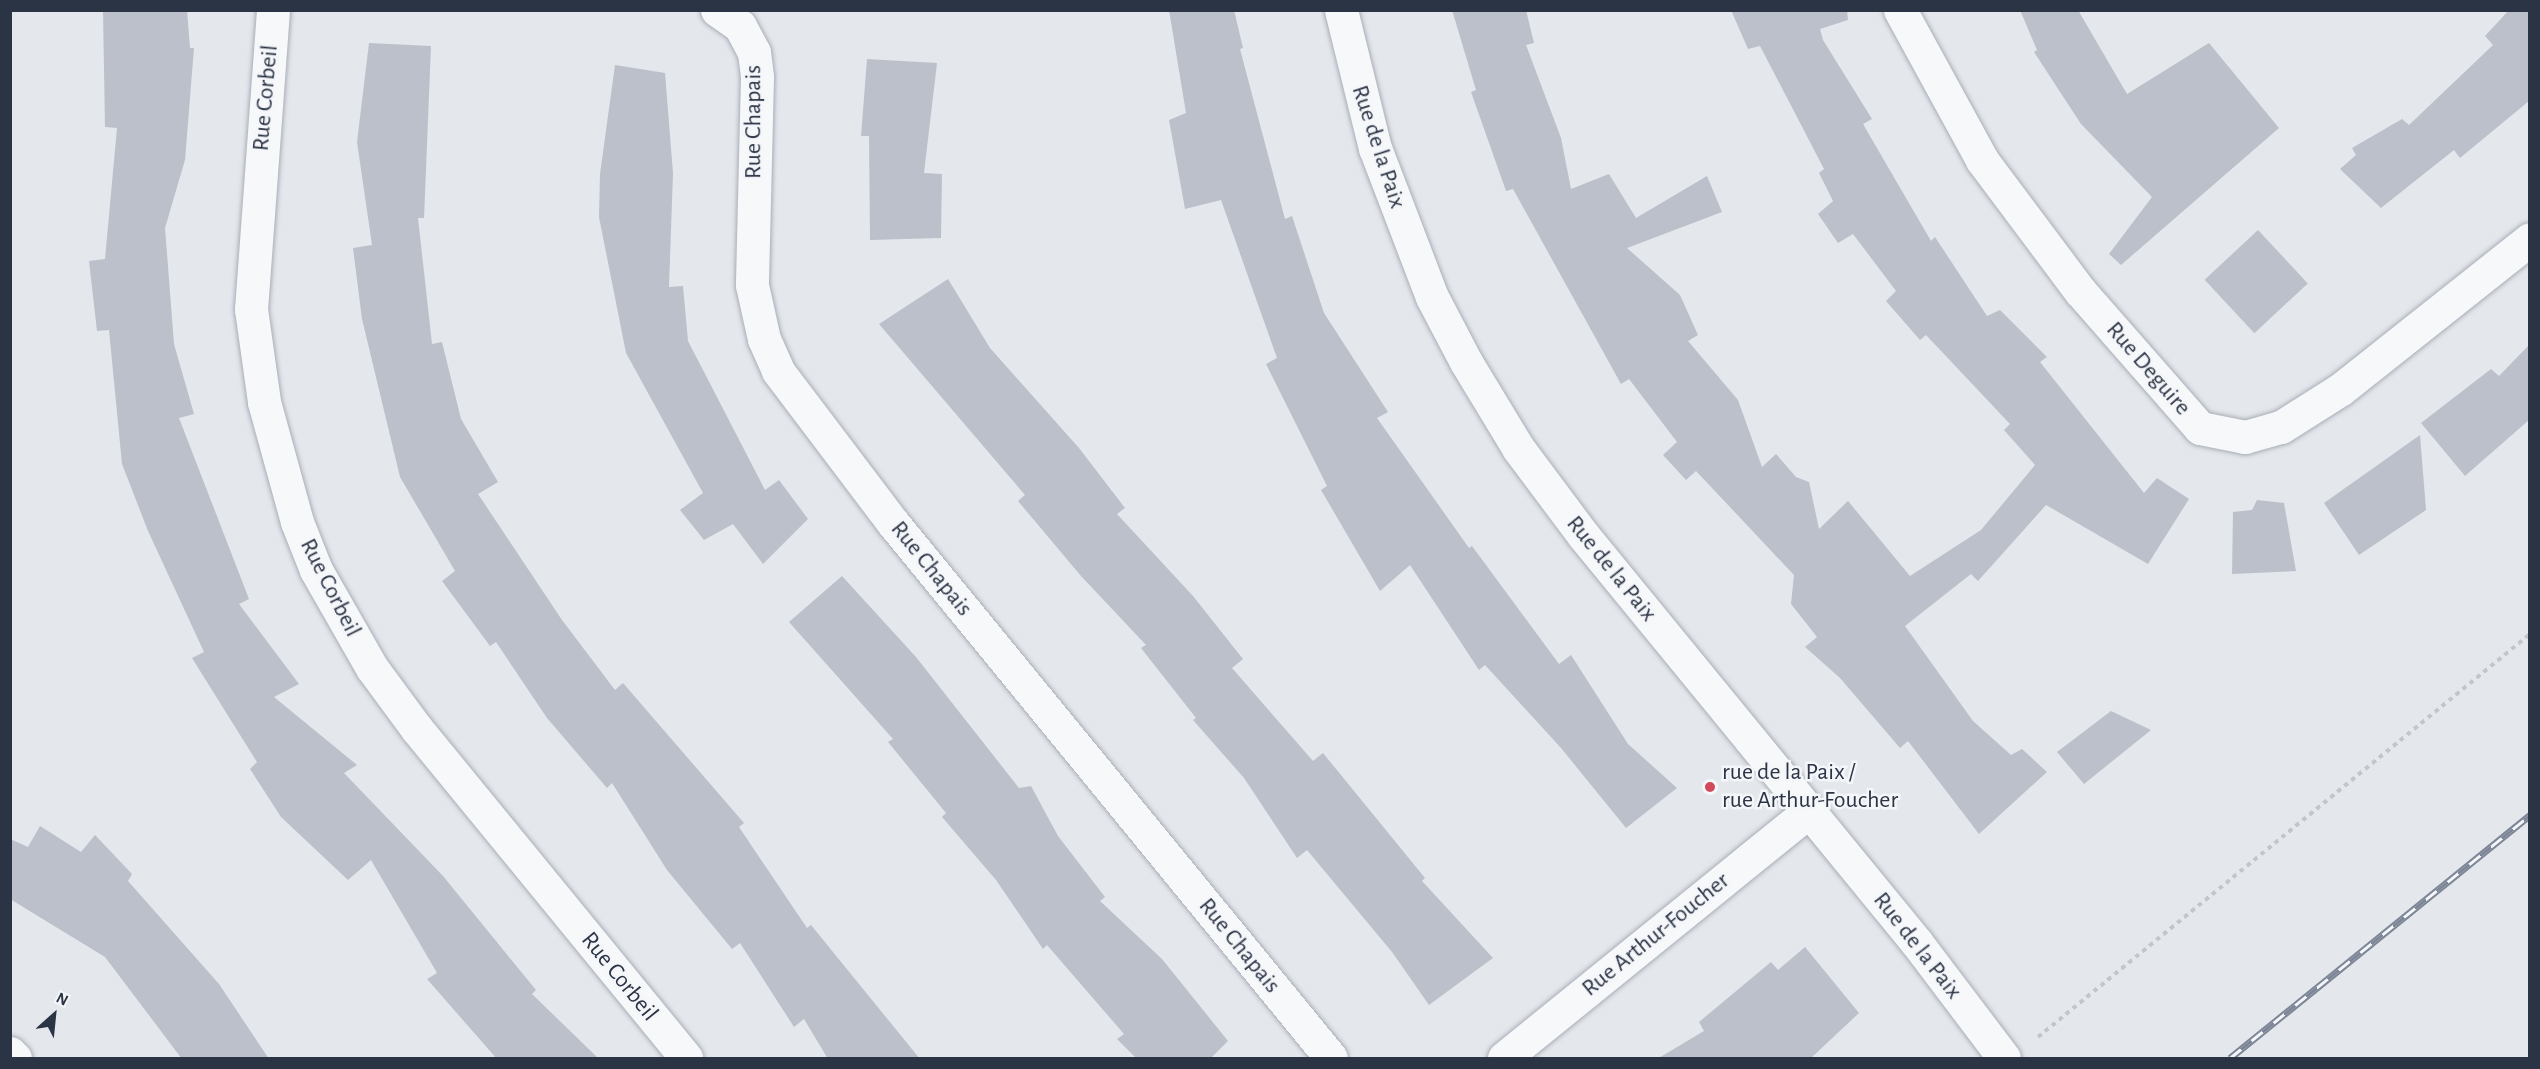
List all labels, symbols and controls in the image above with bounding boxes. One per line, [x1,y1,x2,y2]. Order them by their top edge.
street label: Rue Corbeil [247,44,285,152]
street label: Rue Chapais [740,65,768,179]
street label: Rue de la Paix [1345,82,1411,212]
street label: Rue Deguire [2099,316,2197,422]
street label: Rue de la Paix [1560,510,1662,628]
street label: Rue Chapais [884,516,978,622]
street label: Rue Corbeil [293,534,367,642]
place label: rue de la Paix / rue Arthur-Foucher [1722,759,1898,815]
marker: rue de la Paix / rue Arthur-Foucher [1703,780,1717,794]
street label: Rue Arthur-Foucher [1577,867,1735,1003]
street label: Rue de la Paix [1866,887,1968,1005]
street label: Rue Chapais [1192,893,1286,999]
street label: Rue Corbeil [574,927,664,1027]
north arrow [24,985,84,1045]
text: N [54,989,71,1009]

